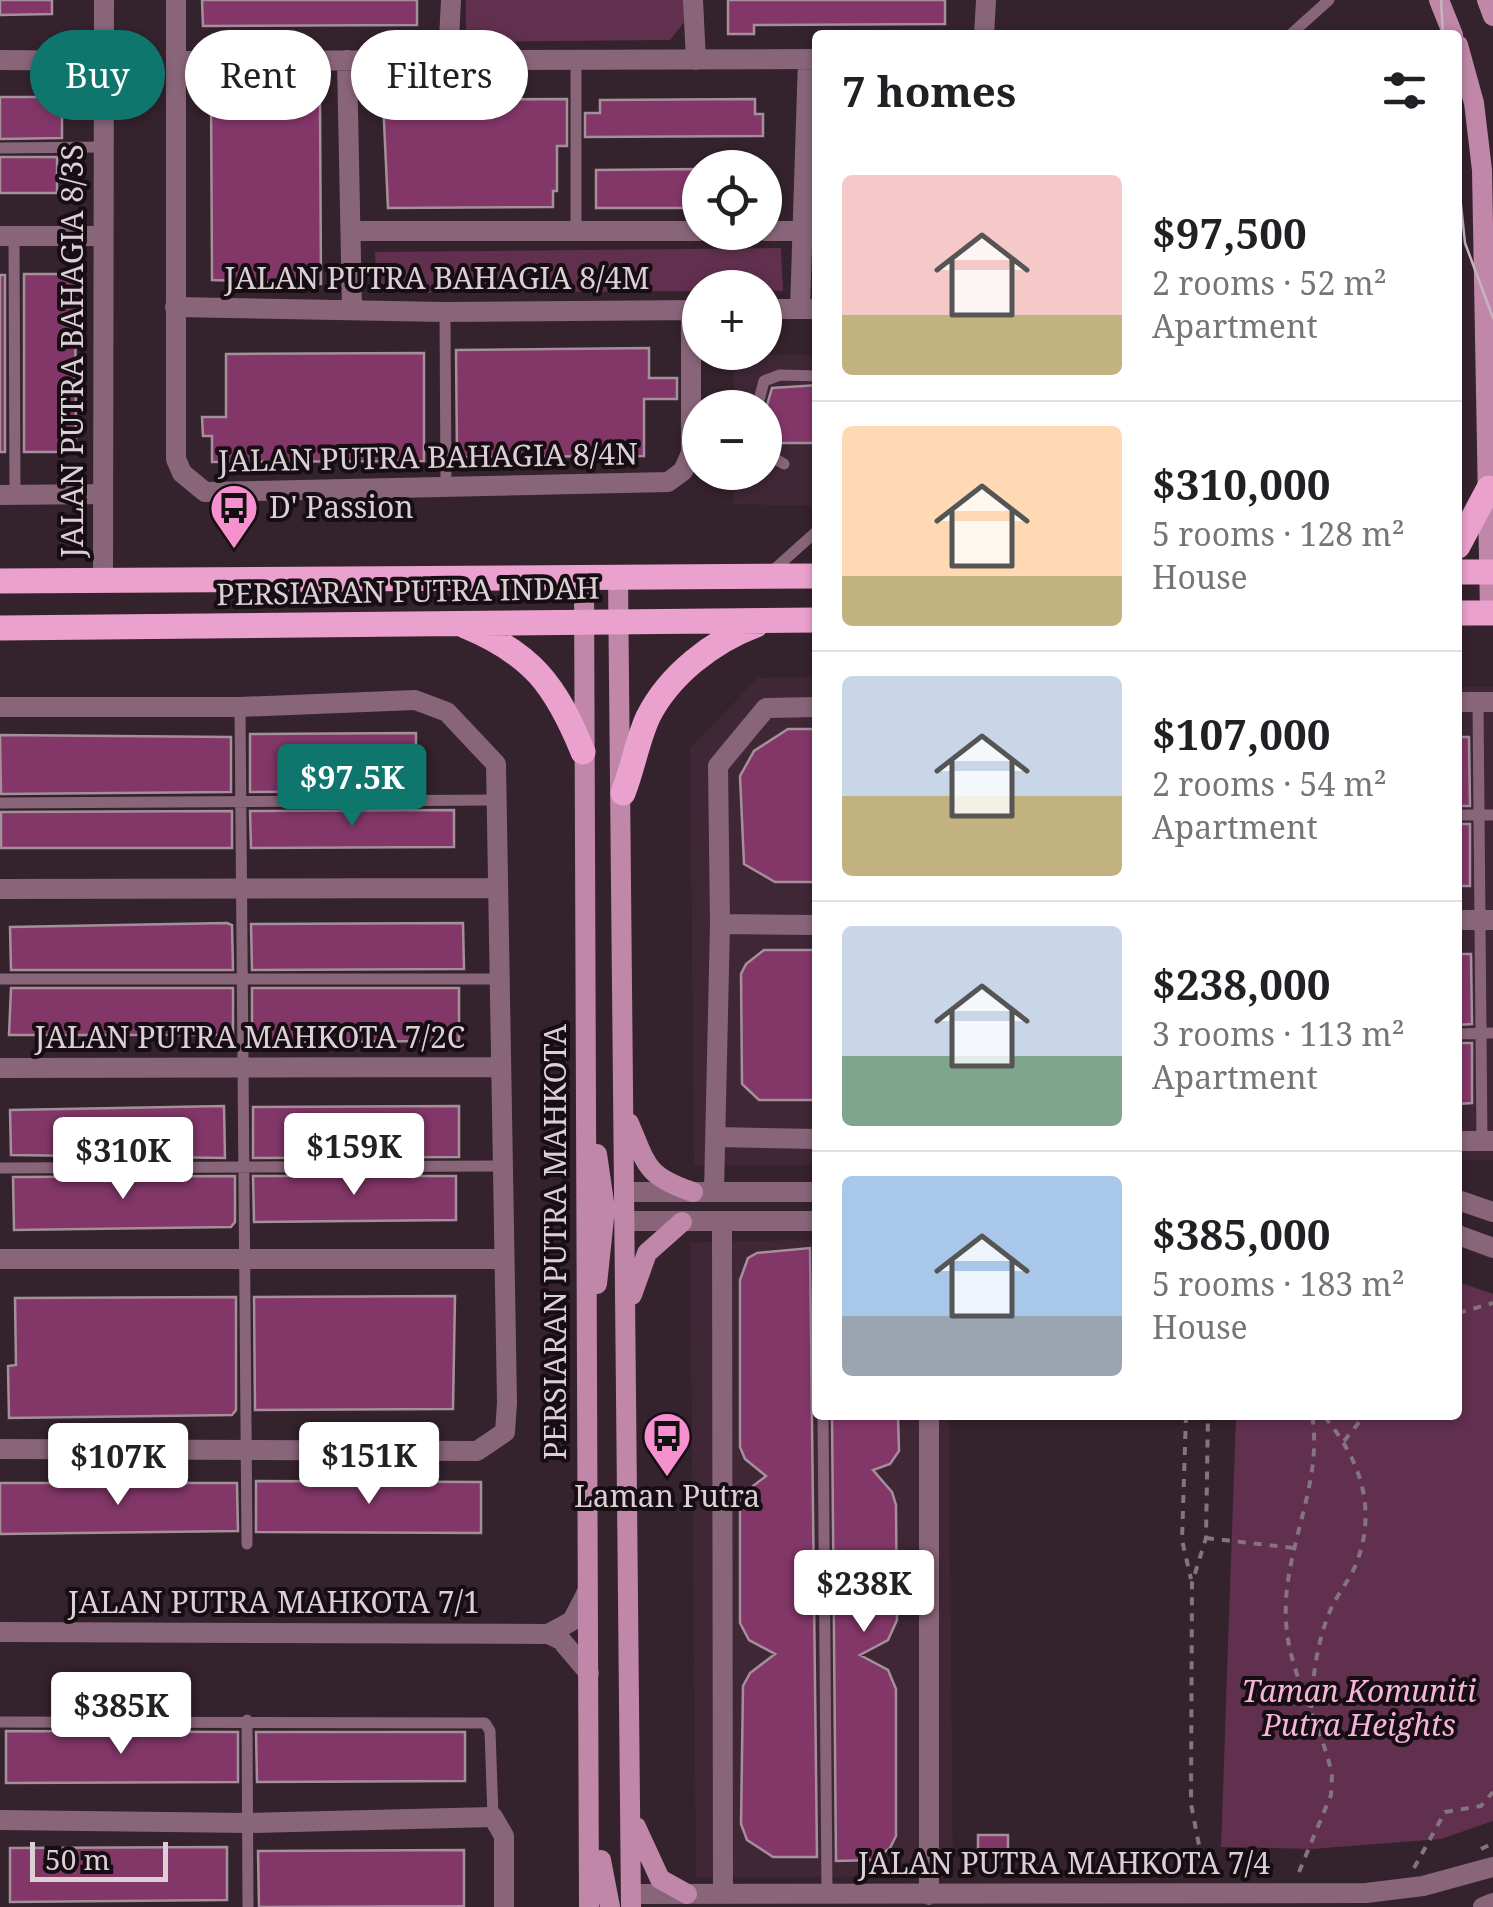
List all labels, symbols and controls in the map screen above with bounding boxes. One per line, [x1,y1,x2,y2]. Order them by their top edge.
chip: Buy [30,30,165,120]
chip: Rent [185,30,331,120]
chip: Filters [351,30,528,120]
text: 7 homes [842,62,1016,119]
icon: filters [1377,63,1432,118]
street label: JALAN PUTRA BAHAGIA 8/3S [51,144,92,559]
map controls [682,150,782,490]
button: locate [682,150,782,250]
text: $97,500 [1152,204,1307,261]
icon: home [922,215,1042,335]
street label: JALAN PUTRA BAHAGIA 8/4M [223,257,650,298]
text: 2 rooms · 52 m² [1152,261,1387,304]
button: + [682,270,782,370]
text: Apartment [1152,304,1318,347]
button: − [682,390,782,490]
street label: JALAN PUTRA BAHAGIA 8/4N [217,432,638,481]
text: $310,000 [1152,455,1330,512]
icon: home [922,466,1042,586]
bus stop icon: D' Passion [208,482,260,550]
place label: D' Passion [269,486,414,527]
text: 5 rooms · 128 m² [1152,512,1405,555]
text: House [1152,555,1248,598]
street label: PERSIARAN PUTRA INDAH [216,567,600,614]
text: $107,000 [1152,705,1330,762]
icon: home [922,716,1042,836]
pin: $97.5K [271,744,433,829]
text: $97.5K [299,755,405,798]
text: 2 rooms · 54 m² [1152,762,1387,805]
text: Apartment [1152,805,1318,848]
text: $238,000 [1152,955,1330,1012]
icon: home [922,966,1042,1086]
text: 3 rooms · 113 m² [1152,1012,1405,1055]
street label: JALAN PUTRA MAHKOTA 7/2C [34,1016,465,1057]
street label: PERSIARAN PUTRA MAHKOTA [534,1023,575,1460]
text: Apartment [1152,1055,1318,1098]
pin: $159K [284,1113,424,1198]
pin: $310K [53,1117,193,1202]
text: $159K [306,1124,402,1167]
text: $310K [75,1128,171,1171]
text: $385,000 [1152,1205,1330,1262]
icon: home [922,1216,1042,1336]
text: 5 rooms · 183 m² [1152,1262,1405,1305]
text: House [1152,1305,1248,1348]
bus stop icon: Laman Putra [641,1410,693,1478]
pin: $151K [299,1422,439,1507]
pin: $107K [48,1423,188,1508]
text: $151K [321,1433,417,1476]
text: $107K [70,1434,166,1477]
place label: Laman Putra [574,1475,760,1516]
pin: $238K [794,1550,934,1635]
text: $238K [816,1561,912,1604]
street label: JALAN PUTRA MAHKOTA 7/1 [67,1581,480,1622]
park label: Taman Komuniti Putra Heights [1242,1670,1476,1745]
pin: $385K [51,1672,191,1757]
text: $385K [73,1683,169,1726]
scale bar [30,1837,168,1882]
text: 50 m [45,1840,110,1878]
street label: JALAN PUTRA MAHKOTA 7/4 [857,1842,1270,1883]

